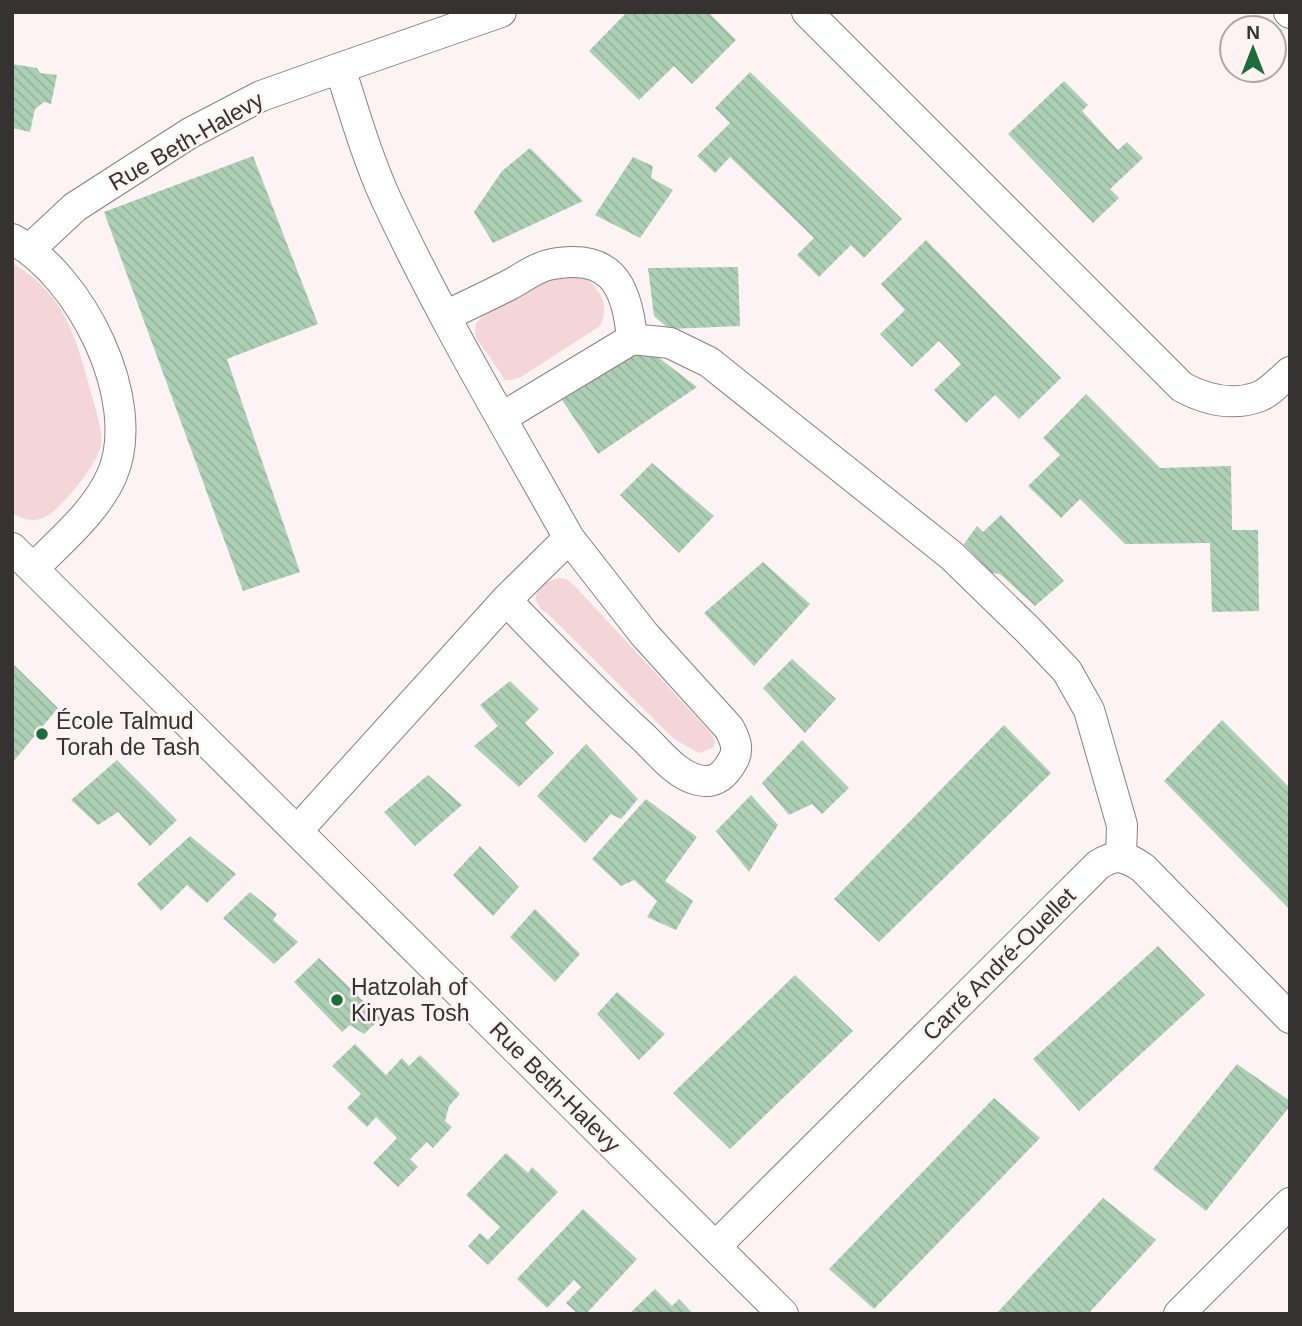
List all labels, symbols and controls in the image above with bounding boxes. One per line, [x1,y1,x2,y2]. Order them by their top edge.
north arrow [1218,14,1288,84]
text: N [1246,22,1260,43]
street label: Rue Beth-Halevy [104,86,268,196]
place label: École Talmud Torah de Tash [56,708,200,760]
marker: École Talmud Torah de Tash [34,726,50,742]
street label: Carré André-Ouellet [917,882,1081,1046]
place label: Hatzolah of Kiryas Tosh [351,974,469,1026]
marker: Hatzolah of Kiryas Tosh [329,992,345,1008]
street label: Rue Beth-Halevy [484,1016,626,1158]

